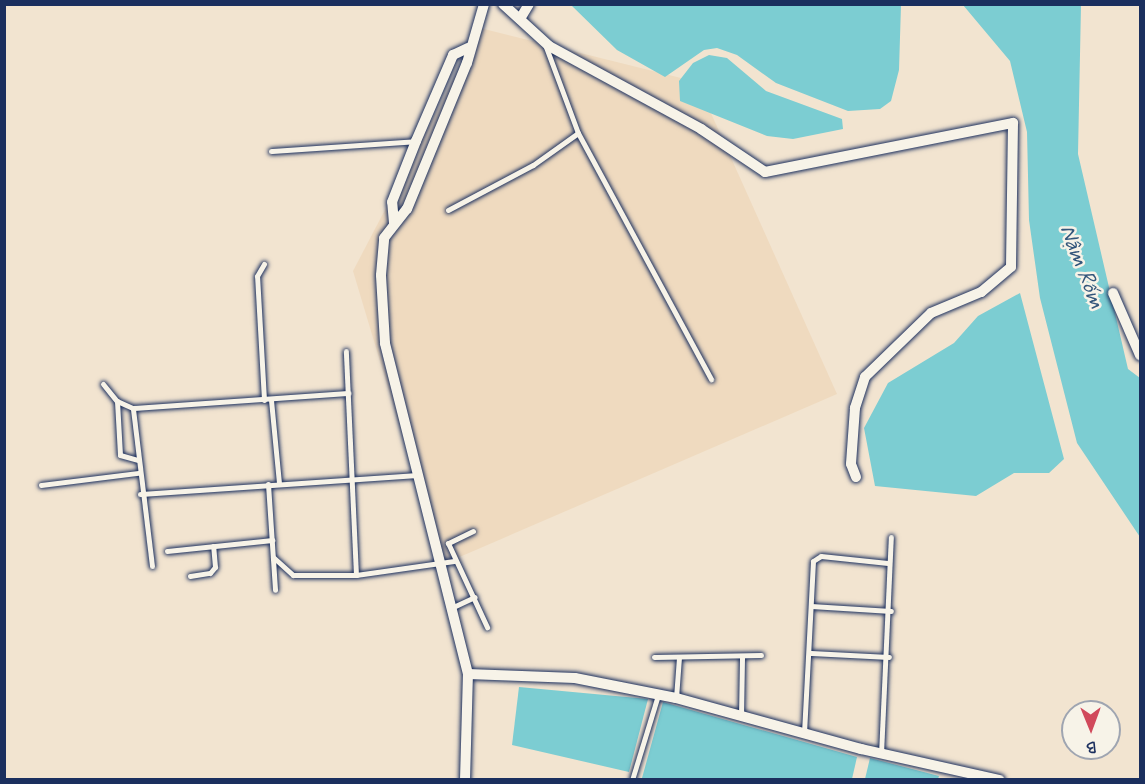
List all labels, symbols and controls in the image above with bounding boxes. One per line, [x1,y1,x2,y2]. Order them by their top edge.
water label: Nậm Rốm [1053,221,1109,313]
north arrow [1061,700,1121,760]
text: B [1086,736,1097,757]

